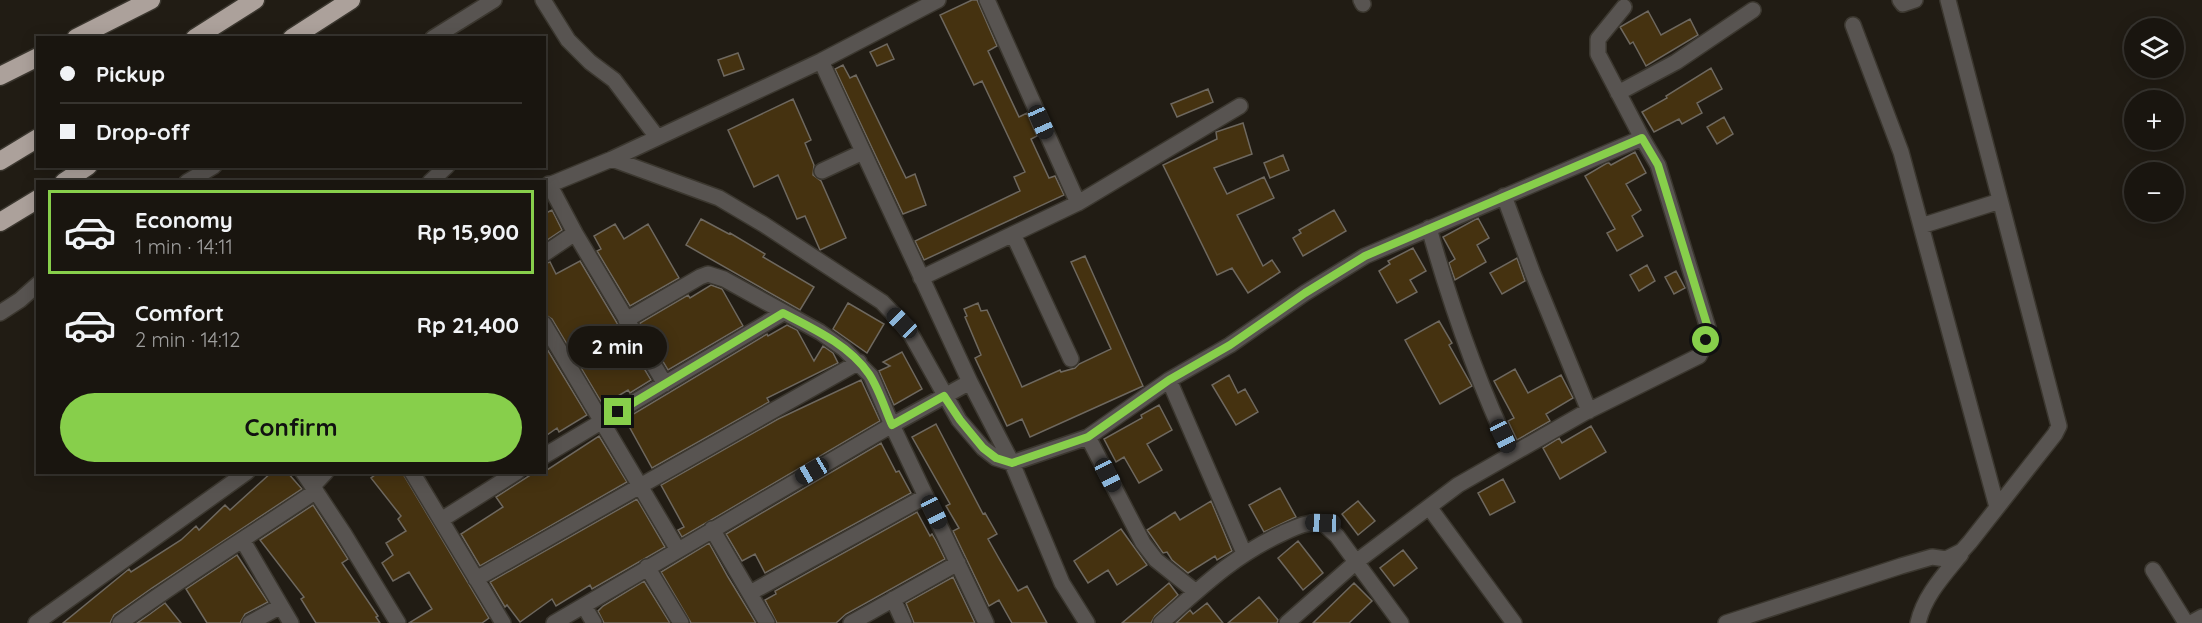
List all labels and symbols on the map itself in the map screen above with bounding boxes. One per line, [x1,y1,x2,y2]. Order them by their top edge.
car [1025,102,1057,142]
car [883,304,921,342]
callout: 2 min [568,325,668,367]
route start [1692,326,1719,353]
route end [604,398,631,425]
car [1487,416,1519,456]
car [792,454,832,488]
car [1092,455,1124,495]
car [918,492,950,532]
car [1305,513,1341,533]

